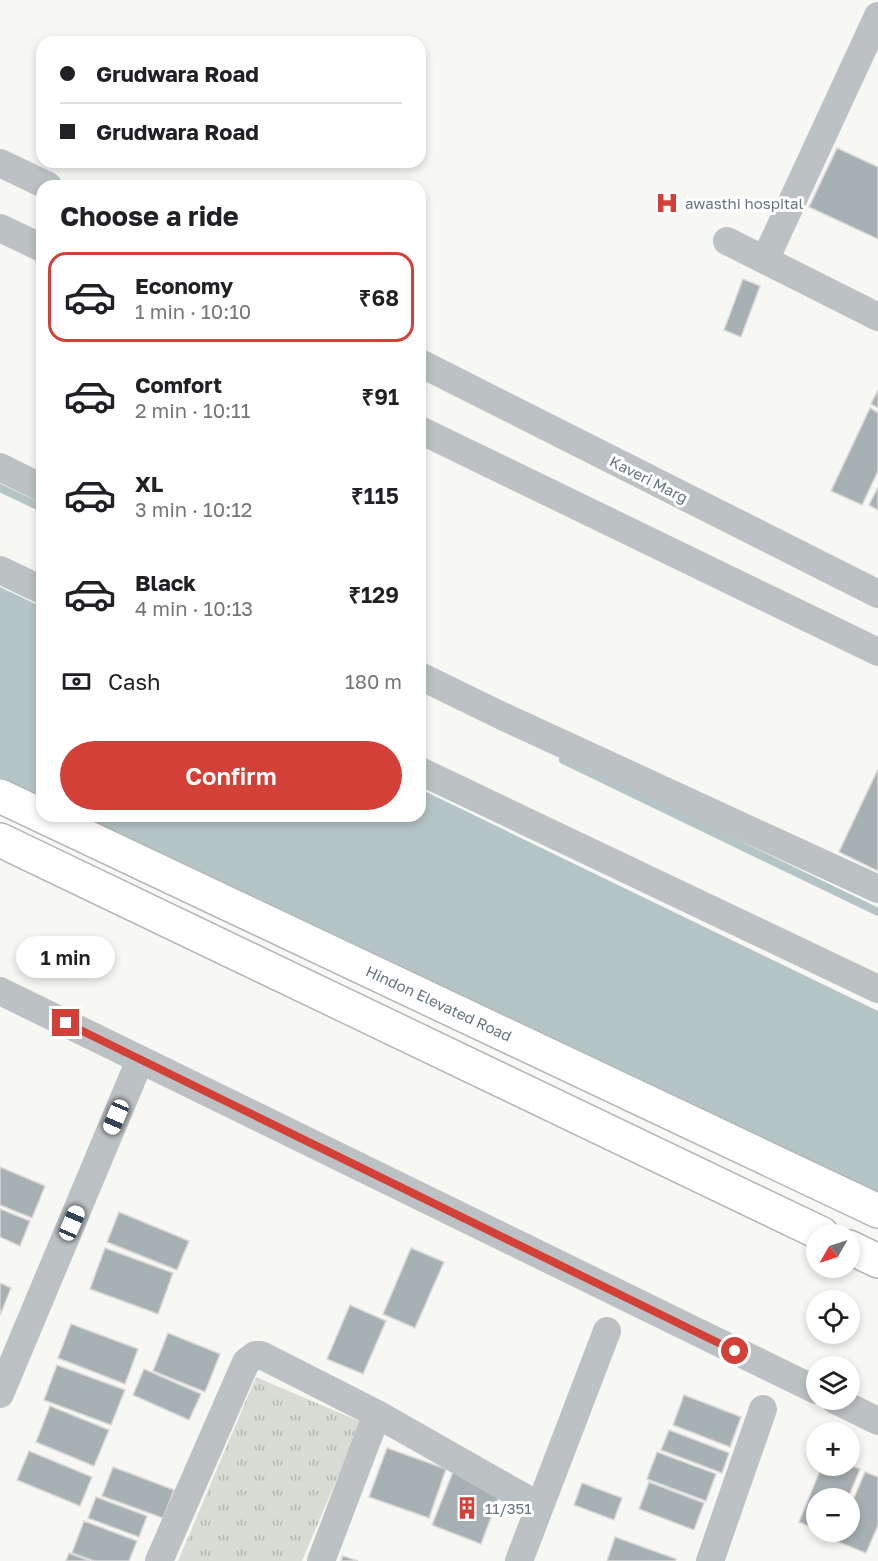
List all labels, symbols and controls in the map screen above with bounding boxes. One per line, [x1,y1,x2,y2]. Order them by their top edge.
text: Grudwara Road [96,60,259,87]
text: Grudwara Road [96,118,259,145]
hospital icon: awasthi hospital [654,190,680,216]
place label: awasthi hospital [685,194,803,212]
text: Choose a ride [60,200,239,232]
icon: car [63,270,117,324]
text: Economy [135,272,233,299]
text: ₹68 [359,284,399,311]
text: 1 min · 10:10 [135,299,251,323]
icon: car [63,369,117,423]
text: Comfort [135,371,222,398]
text: ₹91 [362,383,399,410]
text: 2 min · 10:11 [135,398,250,422]
street label: Kaveri Marg [607,452,691,506]
icon: car [63,468,117,522]
text: XL [135,470,163,497]
text: ₹115 [351,482,399,509]
text: 3 min · 10:12 [135,497,252,521]
icon: car [63,567,117,621]
text: Black [135,569,196,596]
text: ₹129 [348,581,399,608]
text: 4 min · 10:13 [135,596,253,620]
icon: cash [60,665,93,698]
text: Cash [108,668,161,695]
text: 180 m [345,669,402,693]
button: Confirm [60,741,402,810]
callout: 1 min [16,936,116,978]
text: 1 min [40,945,91,969]
street label: Hindon Elevated Road [363,961,515,1045]
route end [52,1009,79,1036]
car [101,1097,131,1137]
car [57,1203,87,1243]
north arrow [806,1224,860,1278]
map controls [806,1224,860,1542]
button: locate [806,1290,860,1344]
route start [721,1337,748,1364]
button: layers [806,1356,860,1410]
button: + [806,1422,860,1476]
button: − [806,1488,860,1542]
building icon: 11/351 [454,1495,480,1521]
place label: 11/351 [485,1499,532,1517]

